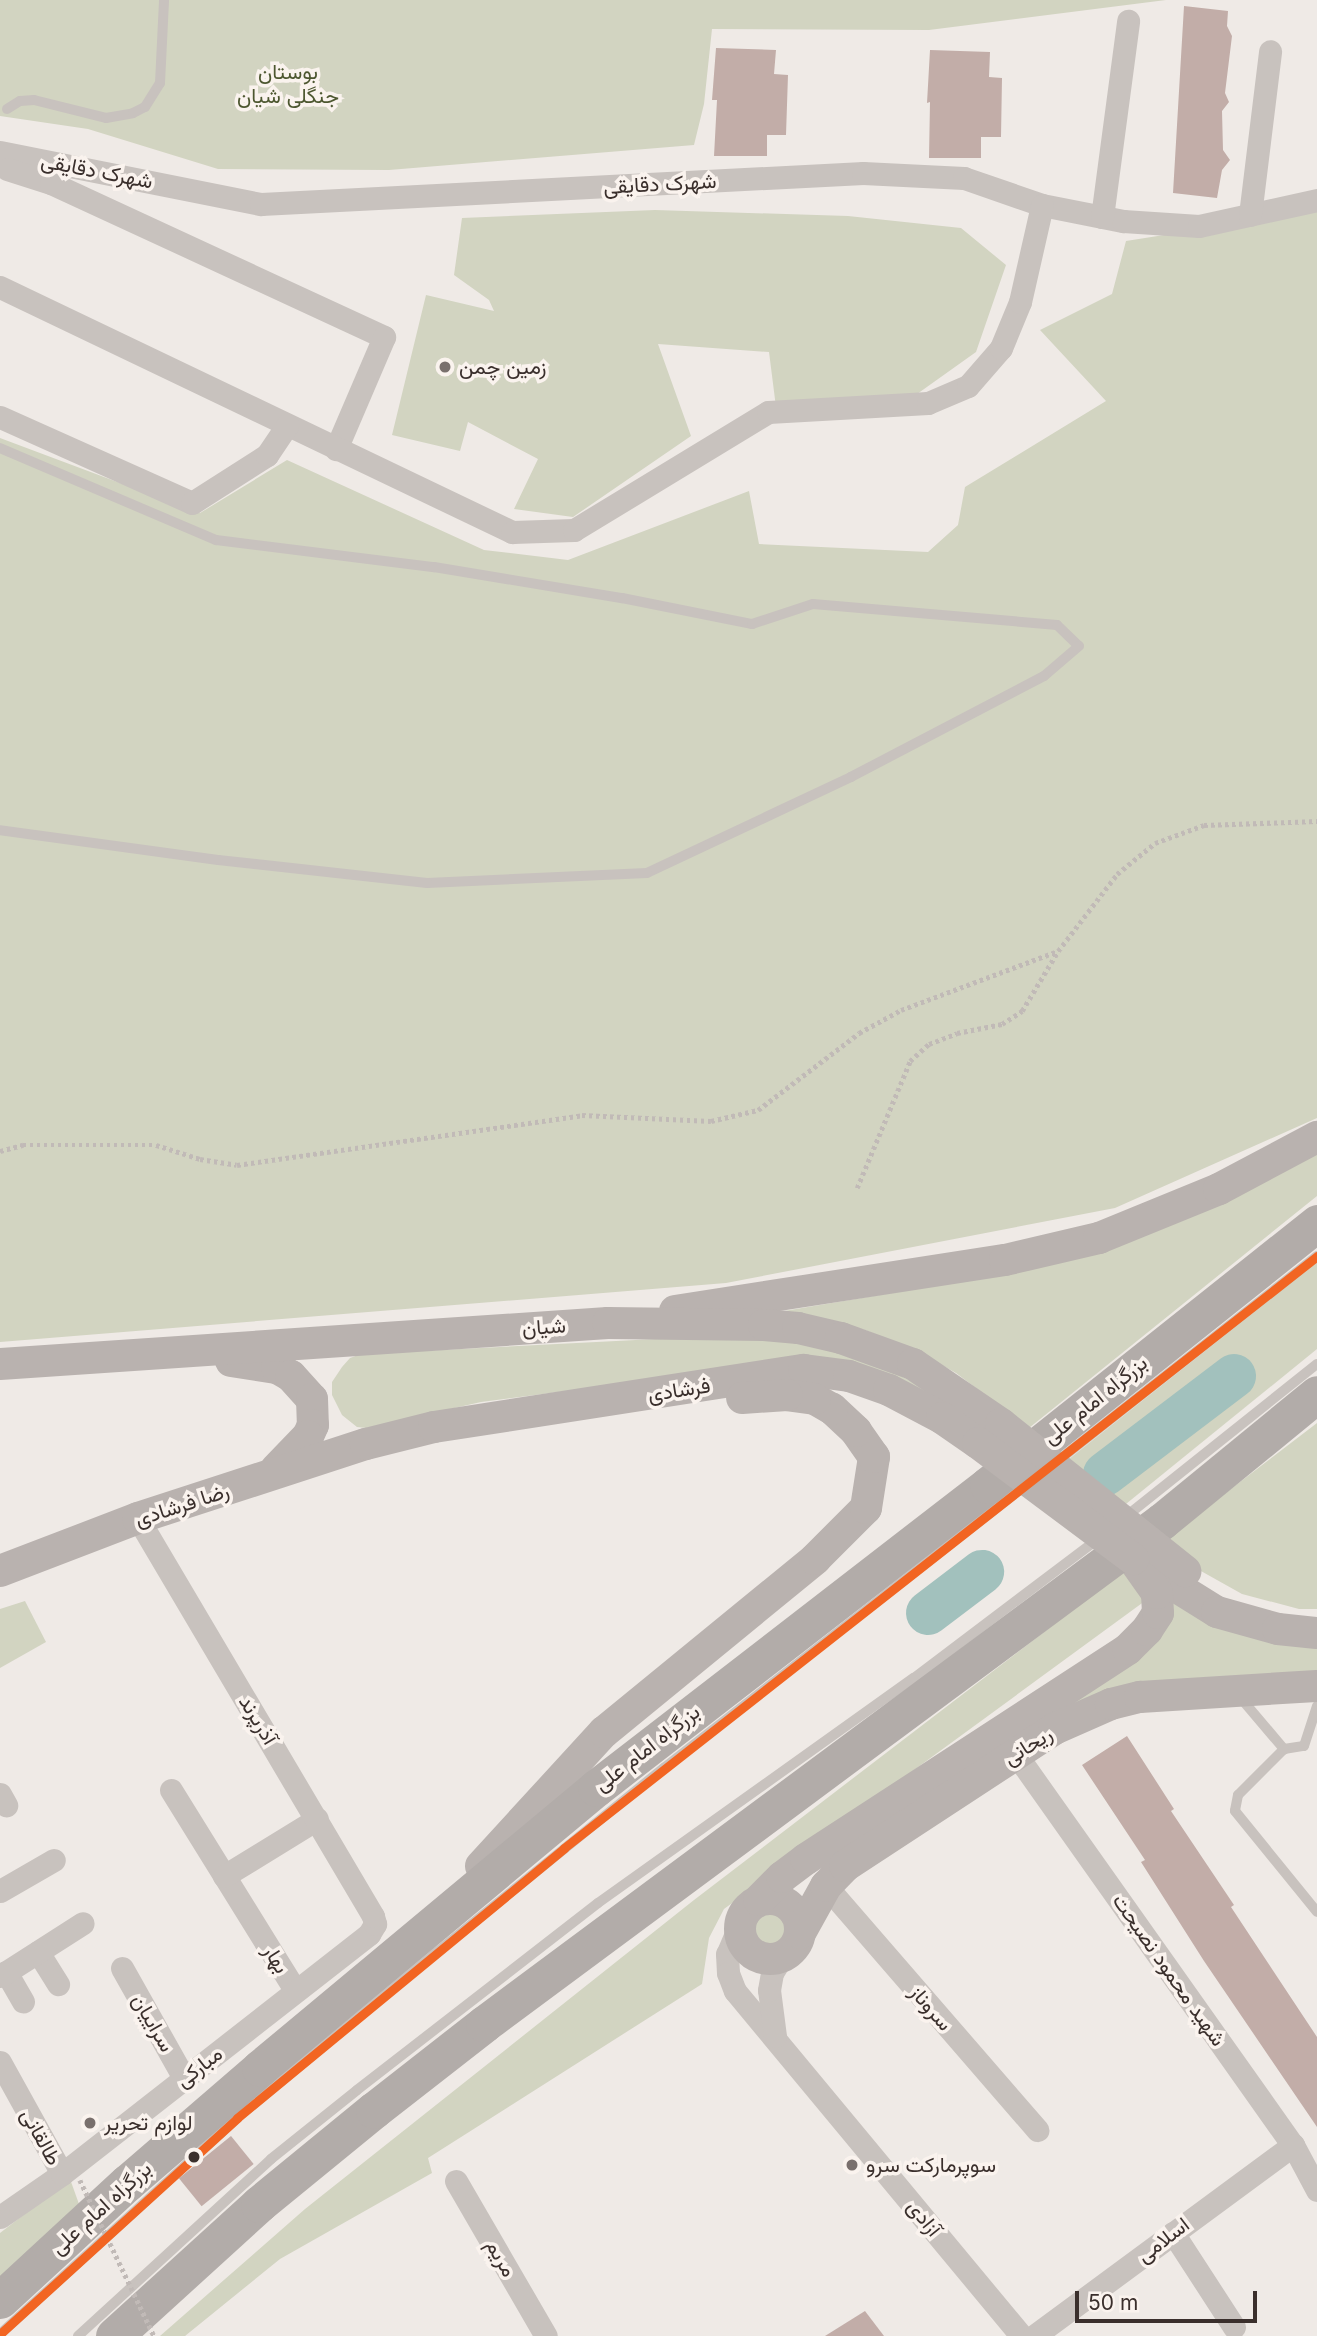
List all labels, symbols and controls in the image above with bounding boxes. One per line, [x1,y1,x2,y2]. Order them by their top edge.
park label: بوستان جنگلی شیان [237,59,339,109]
street label: شهرک دقایقی [39,148,155,194]
street label: شهرک دقایقی [603,168,717,200]
place label: زمین چمن [459,354,546,380]
marker: زمین چمن [437,359,453,375]
street label: شیان [521,1313,567,1341]
street label: بزرگراه امام علی [1038,1350,1152,1450]
street label: فرشادی [646,1373,712,1407]
street label: رضا فرشادی [132,1478,232,1532]
street label: آذرپرند [234,1691,282,1749]
street label: بزرگراه امام علی [589,1699,705,1797]
street label: ریحانی [999,1721,1057,1771]
street label: شهید محمود نصیحت [1107,1889,1231,2051]
street label: بهار [258,1940,294,1978]
street label: سروناز [904,1980,958,2036]
street label: سراییان [126,1990,180,2056]
street label: مبارکی [171,2041,227,2093]
street label: طالقانی [15,2104,67,2170]
place label: لوازم تحریر [104,2110,192,2136]
marker: لوازم تحریر [82,2115,98,2131]
unlabelled marker [187,2150,201,2164]
place label: سوپرمارکت سرو [866,2152,996,2178]
street label: بزرگراه امام علی [45,2156,157,2260]
marker: سوپرمارکت سرو [844,2157,860,2173]
street label: آزادی [902,2194,946,2242]
street label: اسلامی [1132,2212,1194,2268]
street label: مریم [480,2235,522,2281]
scale bar [1079,2276,1261,2320]
text: 50 m [1088,2290,1138,2315]

